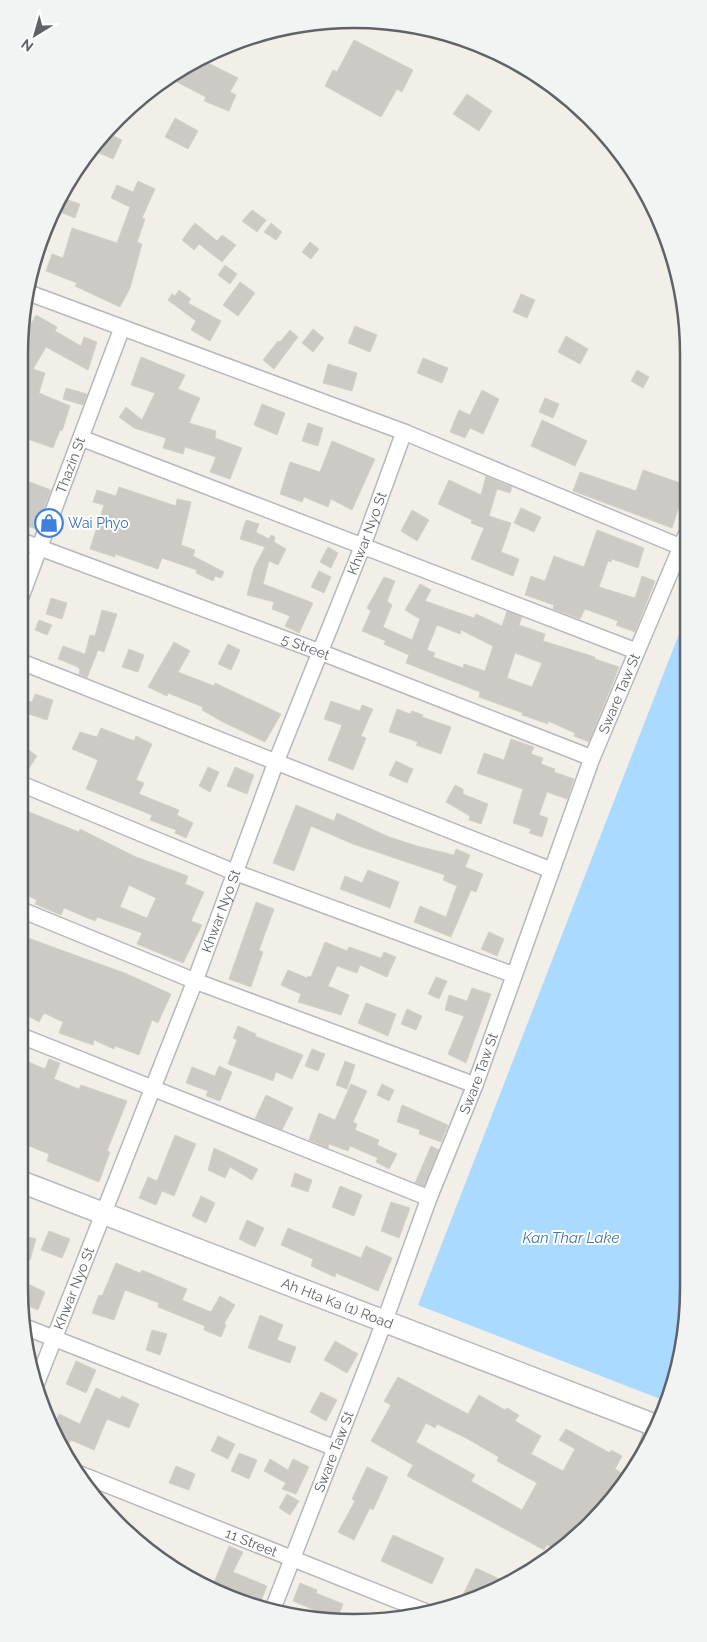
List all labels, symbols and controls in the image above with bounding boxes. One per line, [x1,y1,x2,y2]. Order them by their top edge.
north arrow [10,10,60,60]
text: N [18,36,36,55]
street label: Thazin St [52,435,88,496]
street label: Khwar Nyo St [344,489,390,577]
shop icon: Wai Phyo [34,508,64,538]
place label: Wai Phyo [68,515,129,531]
street label: 5 Street [280,630,332,663]
street label: Sware Taw St [595,651,643,736]
street label: Khwar Nyo St [198,867,244,955]
street label: Sware Taw St [456,1030,501,1116]
water label: Kan Thar Lake [522,1229,620,1247]
street label: Khwar Nyo St [50,1245,97,1332]
street label: Ah Hta Ka (1) Road [279,1275,395,1332]
street label: Sware Taw St [311,1409,357,1494]
street label: 11 Street [223,1525,280,1560]

